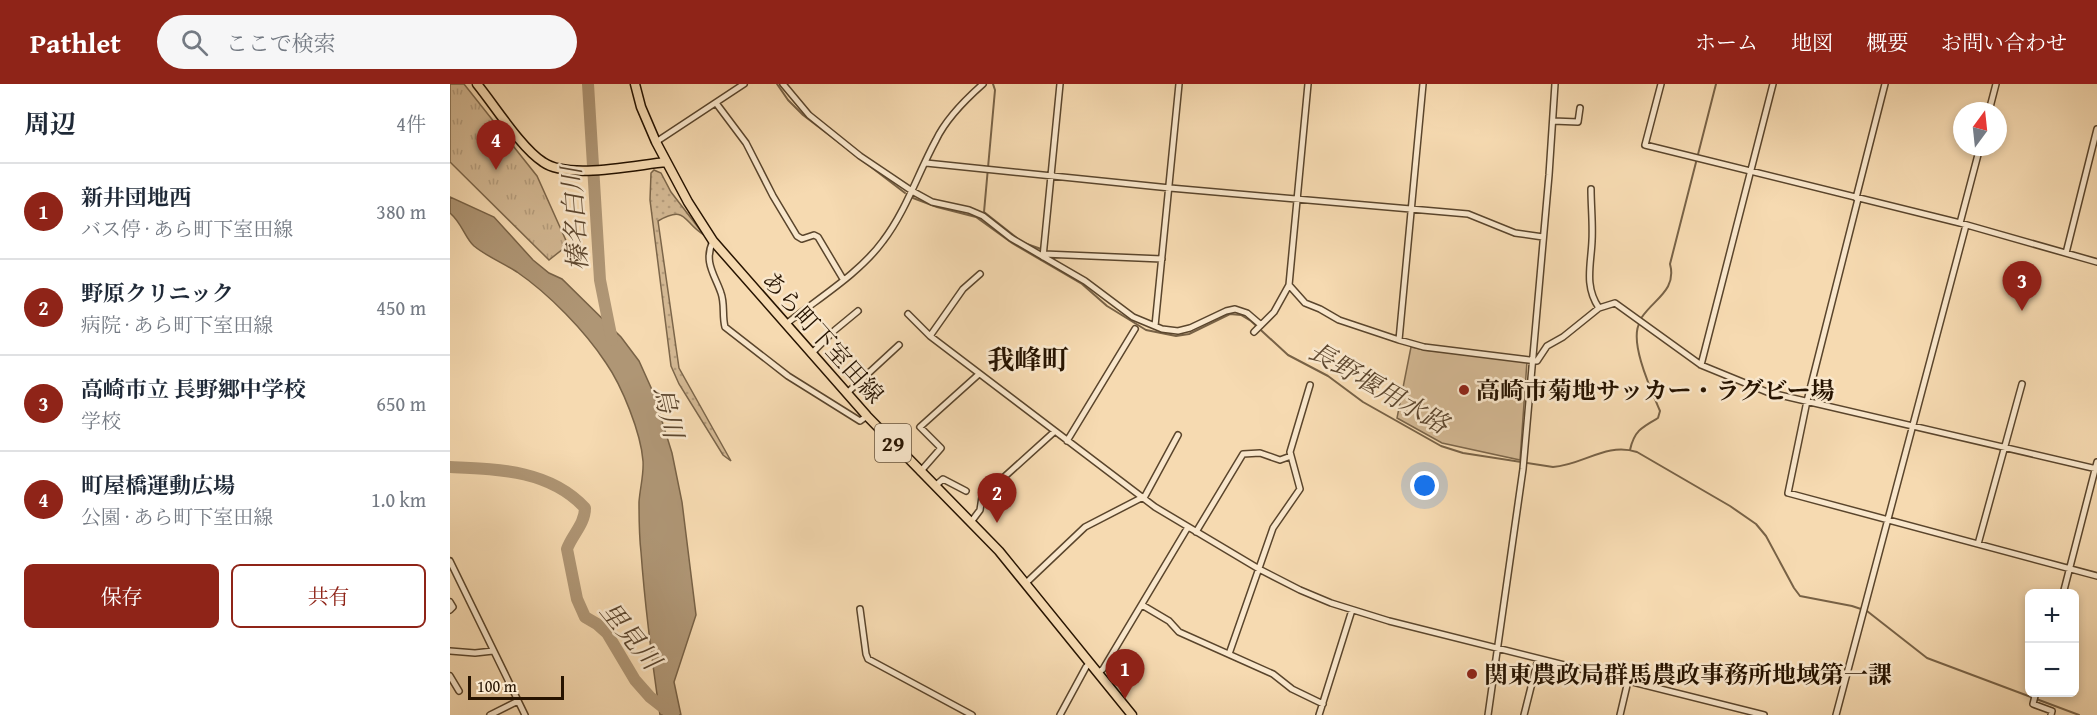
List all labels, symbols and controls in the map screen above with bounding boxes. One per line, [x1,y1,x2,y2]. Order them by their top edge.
search box [157,15,577,69]
text: Pathlet [30,22,121,63]
icon: search [178,26,211,59]
text: ここで検索 [226,27,336,59]
text: ホーム [1695,27,1758,58]
text: 地図 [1791,27,1833,58]
text: 概要 [1866,27,1908,58]
text: お問い合わせ [1941,27,2067,58]
north arrow [1953,102,2007,156]
text: 周辺 [24,104,76,143]
text: 4件 [396,109,426,138]
pin: 4 [476,120,516,170]
water label: 榛名白川 [551,163,597,272]
text: 新井団地西 [81,181,191,213]
text: 1 [38,197,49,226]
text: 380 m [376,197,426,226]
text: バス停 · あら町下室田線 [81,214,293,243]
pin: 3 [2002,262,2042,311]
street label: あら町下室田線 [754,263,892,411]
text: 野原クリニック [81,277,234,309]
text: 2 [38,293,49,322]
text: 450 m [376,293,426,322]
text: 病院 · あら町下室田線 [81,310,273,339]
water label: 長野堰用水路 [1302,331,1458,444]
district label: 我峰町 [988,339,1069,379]
text: 高崎市立 長野郷中学校 [81,373,306,405]
place label: 高崎市菊地サッカー・ラグビー場 [1476,373,1835,408]
water label: 烏川 [644,382,695,445]
marker: 高崎市菊地サッカー・ラグビー場 [1457,383,1471,397]
text: 3 [38,389,49,418]
text: 650 m [376,389,426,418]
text: 学校 [81,406,121,435]
road number: 29 [875,424,911,462]
text: 町屋橋運動広場 [81,469,235,501]
your location [1410,471,1439,500]
pin: 2 [978,474,1016,523]
text: 4 [38,485,49,514]
text: 1.0 km [371,485,426,514]
text: 公園 · あら町下室田線 [81,502,273,531]
button: 保存 [24,564,219,628]
button: 共有 [231,564,426,628]
map controls [2025,589,2079,697]
button: + [2025,589,2079,643]
water label: 里見川 [591,592,673,680]
button: − [2025,643,2079,697]
pin: 1 [1106,650,1144,699]
place label: 関東農政局群馬農政事務所地域第一課 [1484,657,1892,692]
marker: 関東農政局群馬農政事務所地域第一課 [1465,667,1479,681]
scale bar [468,673,564,700]
text: 100 m [477,674,517,698]

